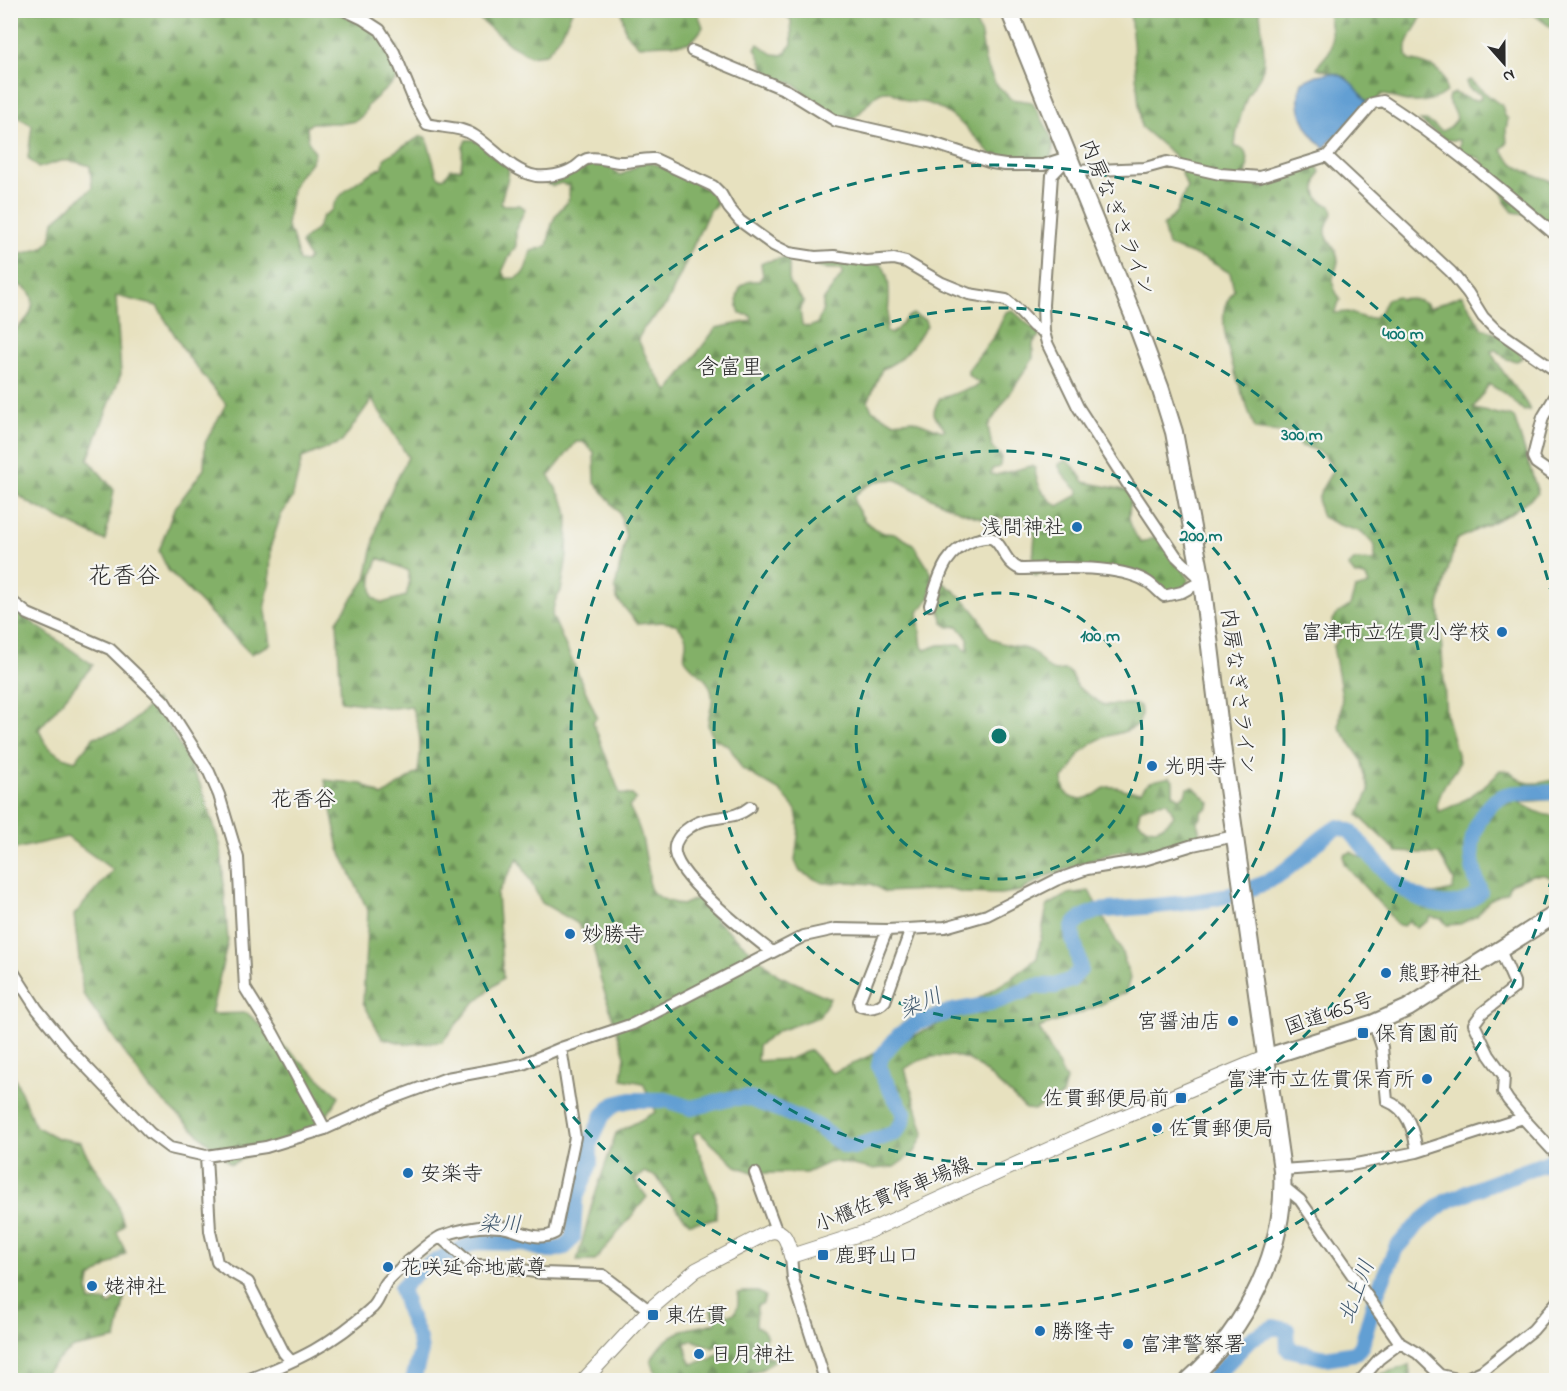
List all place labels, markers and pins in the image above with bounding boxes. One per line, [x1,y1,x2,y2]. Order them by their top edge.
place label: 浅間神社 [981,514,1065,544]
marker: 浅間神社 [1070,520,1084,534]
place label: 富津市立佐貫小学校 [1301,619,1490,649]
marker: 富津市立佐貫小学校 [1495,625,1509,639]
centre of rings [989,726,1009,746]
place label: 光明寺 [1164,753,1227,783]
marker: 光明寺 [1145,759,1159,773]
place label: 妙勝寺 [582,921,645,951]
marker: 妙勝寺 [563,927,577,941]
place label: 熊野神社 [1398,960,1482,990]
marker: 熊野神社 [1379,966,1393,980]
place label: 宮醤油店 [1137,1008,1221,1038]
marker: 宮醤油店 [1226,1014,1240,1028]
place label: 保育園前 [1375,1020,1459,1050]
marker: 保育園前 [1356,1026,1370,1040]
place label: 富津市立佐貫保育所 [1226,1066,1415,1096]
marker: 富津市立佐貫保育所 [1420,1072,1434,1086]
place label: 佐貫郵便局前 [1043,1085,1169,1115]
marker: 佐貫郵便局前 [1174,1091,1188,1105]
place label: 佐貫郵便局 [1169,1115,1274,1145]
marker: 佐貫郵便局 [1150,1121,1164,1135]
place label: 安楽寺 [420,1160,483,1190]
marker: 安楽寺 [401,1166,415,1180]
place label: 鹿野山口 [835,1242,919,1272]
marker: 鹿野山口 [816,1248,830,1262]
place label: 花咲延命地蔵尊 [400,1254,547,1284]
marker: 花咲延命地蔵尊 [381,1260,395,1274]
place label: 姥神社 [104,1273,167,1303]
marker: 姥神社 [85,1279,99,1293]
place label: 東佐貫 [665,1302,728,1332]
marker: 東佐貫 [646,1308,660,1322]
place label: 勝隆寺 [1052,1318,1115,1348]
marker: 勝隆寺 [1033,1324,1047,1338]
place label: 富津警察署 [1140,1331,1245,1361]
marker: 富津警察署 [1121,1337,1135,1351]
place label: 日月神社 [711,1341,795,1371]
marker: 日月神社 [692,1347,706,1361]

